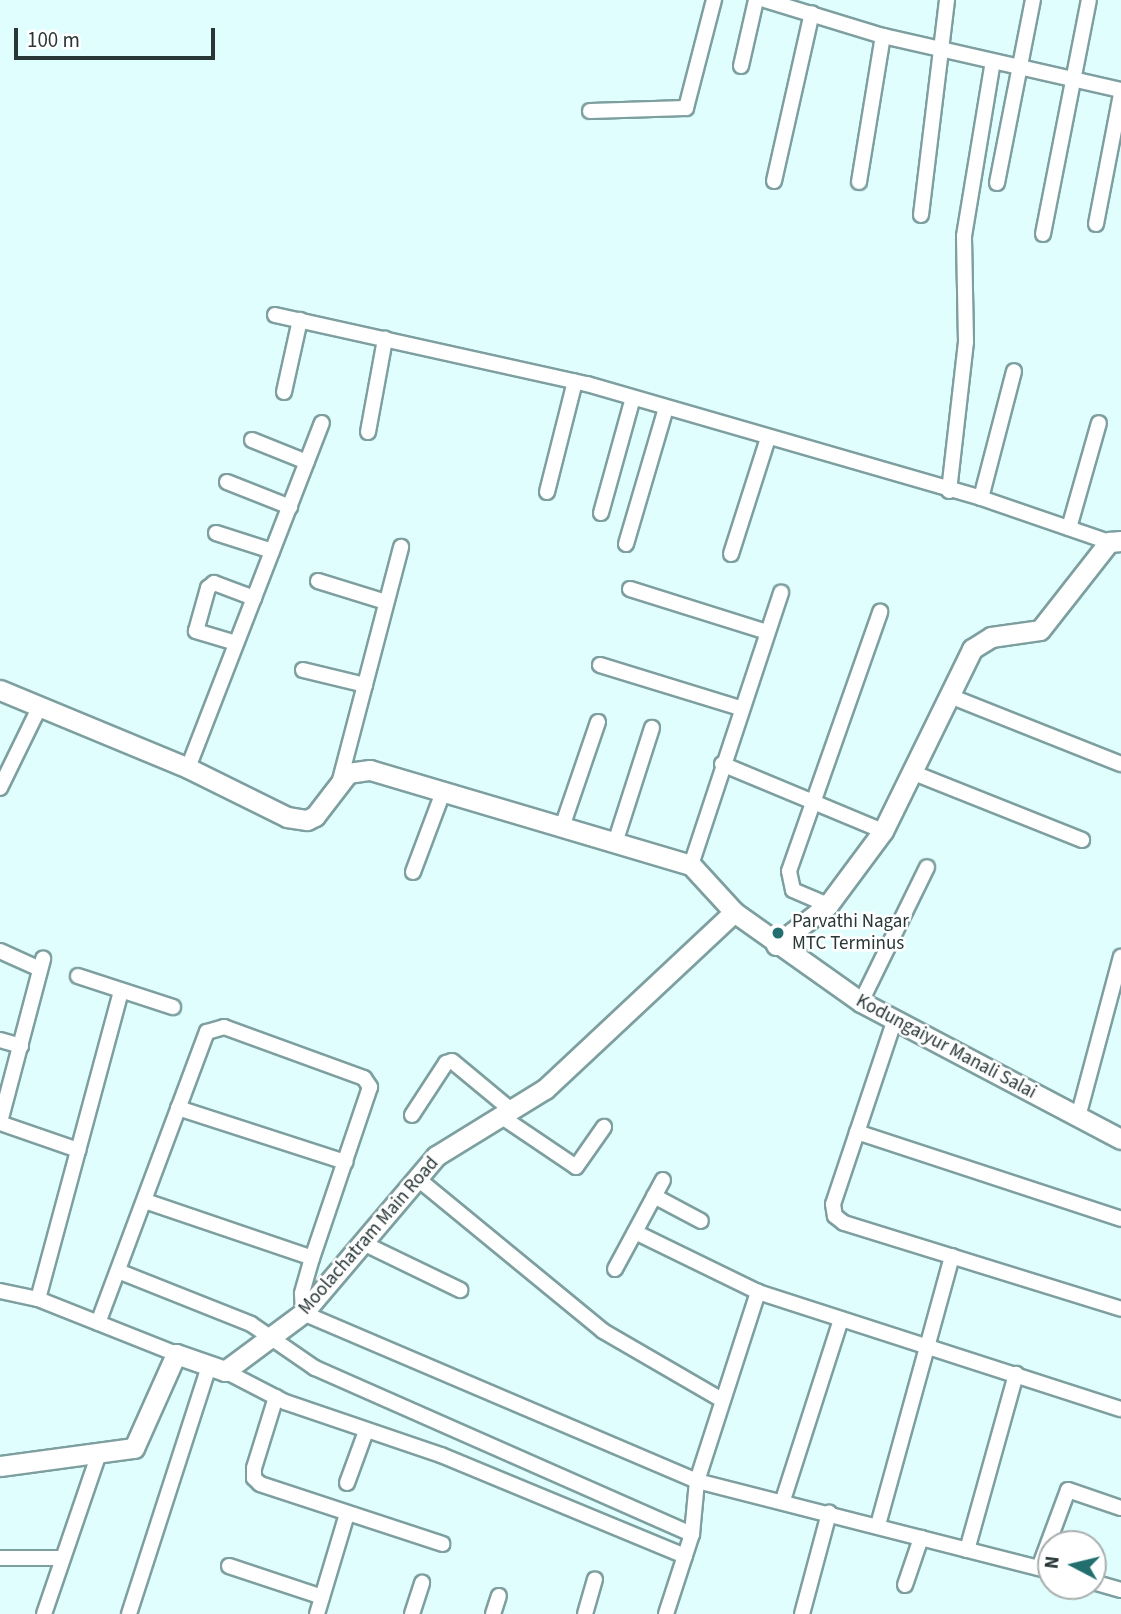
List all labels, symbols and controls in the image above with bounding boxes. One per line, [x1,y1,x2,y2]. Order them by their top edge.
scale bar [18,14,219,58]
text: 100 m [27,25,80,55]
place label: Parvathi Nagar MTC Terminus [792,911,909,955]
marker: Parvathi Nagar MTC Terminus [770,925,786,941]
street label: Kodungaiyur Manali Salai [852,990,1040,1104]
street label: Moolachatram Main Road [294,1152,444,1320]
north arrow [1037,1530,1107,1600]
text: N [1038,1555,1067,1571]

